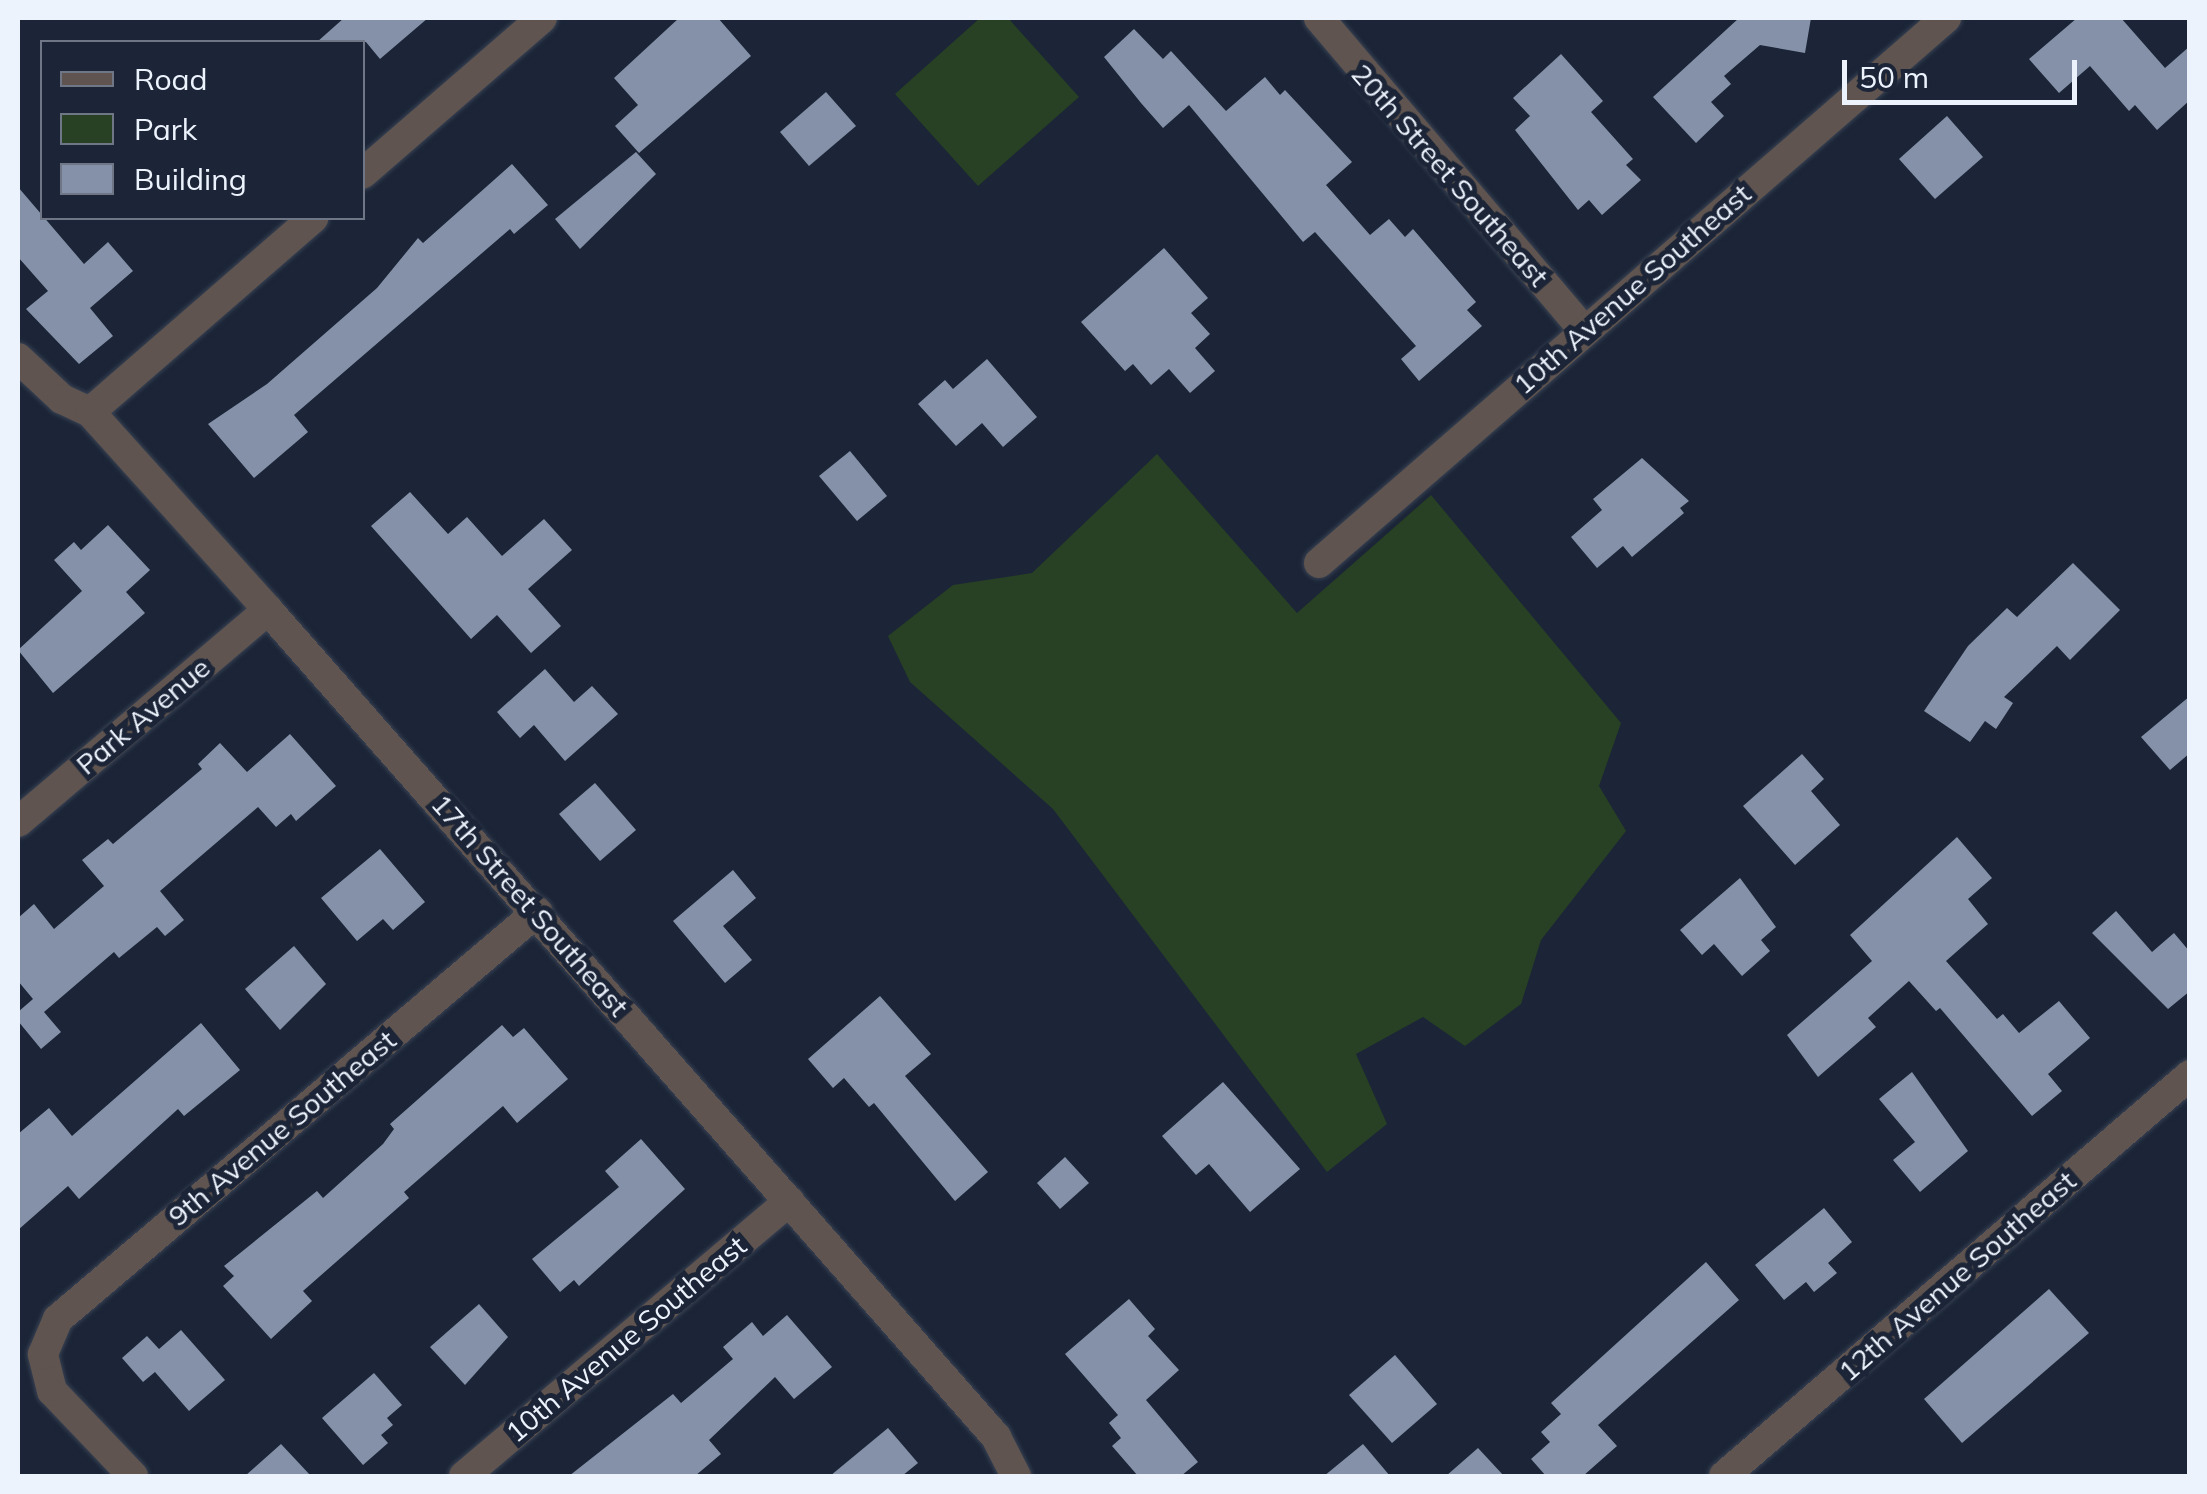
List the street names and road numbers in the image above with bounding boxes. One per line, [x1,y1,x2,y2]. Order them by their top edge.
street label: 20th Street Southeast [1344,57,1556,293]
street label: 10th Avenue Southeast [1507,177,1757,401]
street label: Park Avenue [69,650,217,782]
street label: 17th Street Southeast [424,787,636,1023]
street label: 9th Avenue Southeast [161,1023,403,1233]
street label: 12th Avenue Southeast [1832,1164,2082,1388]
street label: 10th Avenue Southeast [499,1229,753,1449]

